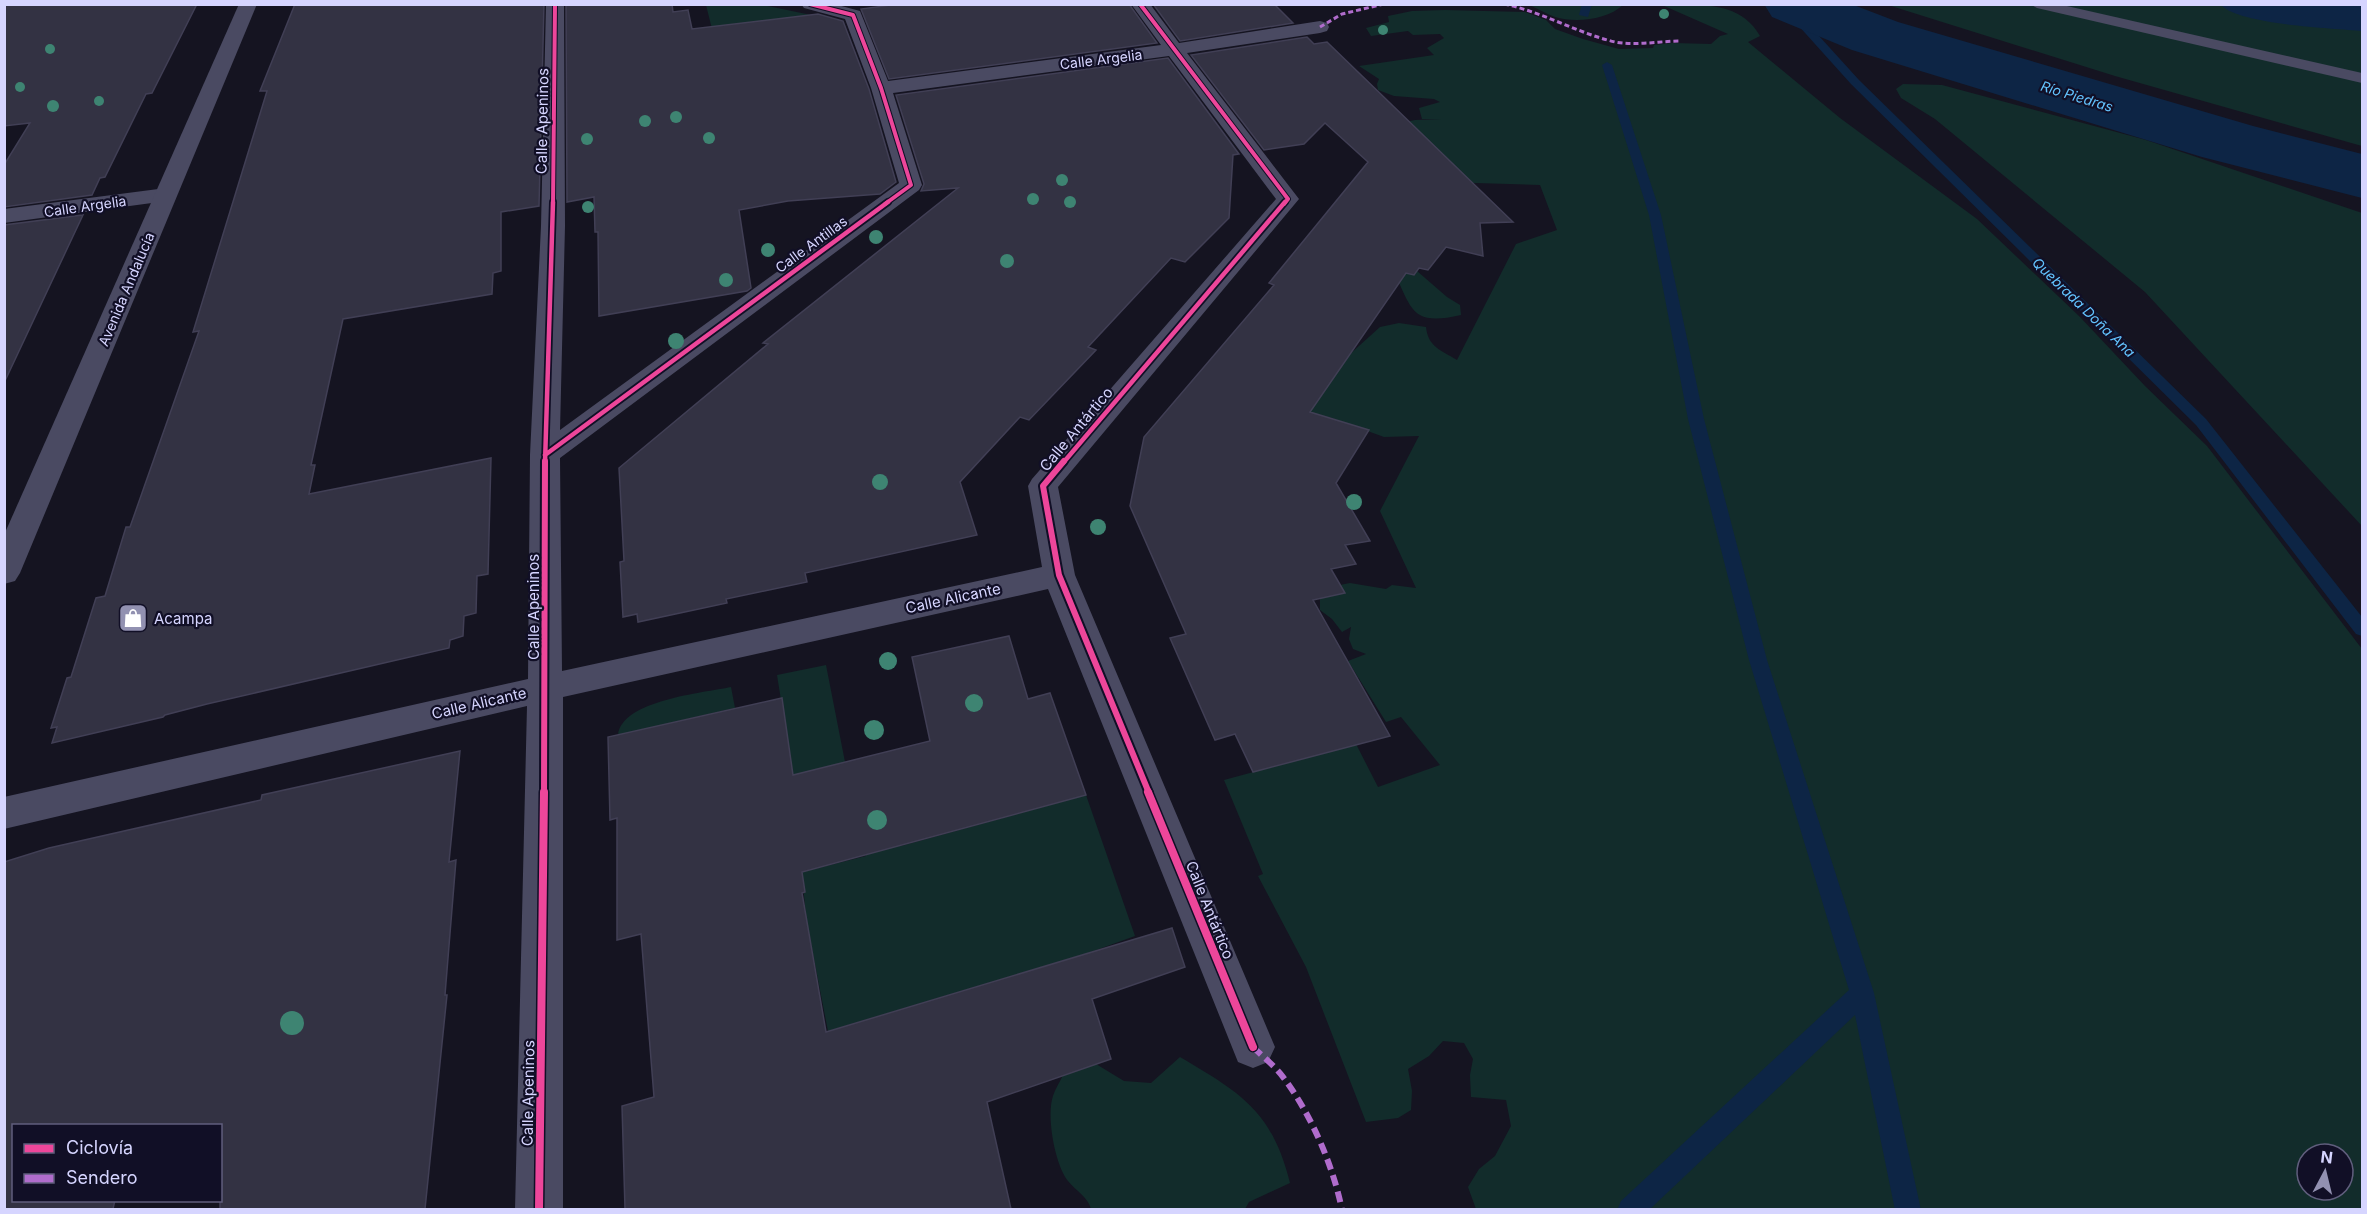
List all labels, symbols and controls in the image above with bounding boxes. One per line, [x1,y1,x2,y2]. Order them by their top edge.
street label: Calle Argelia [1059,46,1143,72]
street label: Calle Apeninos [532,68,552,174]
water label: Río Piedras [2039,77,2115,115]
street label: Calle Argelia [43,192,127,220]
street label: Calle Antillas [772,212,850,276]
street label: Avenida Andalucía [94,230,158,348]
water label: Quebrada Doña Ana [2029,254,2139,361]
street label: Calle Antártico [1035,383,1117,475]
street label: Calle Apeninos [524,554,543,660]
street label: Calle Alicante [904,579,1002,617]
shop icon: Acampa [117,602,149,634]
place label: Acampa [154,609,212,628]
street label: Calle Alicante [430,683,528,723]
street label: Calle Antártico [1182,858,1238,962]
street label: Calle Apeninos [518,1040,538,1146]
legend [12,1124,222,1202]
text: Ciclovía [66,1137,133,1158]
north arrow [2295,1142,2355,1202]
text: N [2320,1146,2334,1168]
text: Sendero [66,1167,137,1188]

